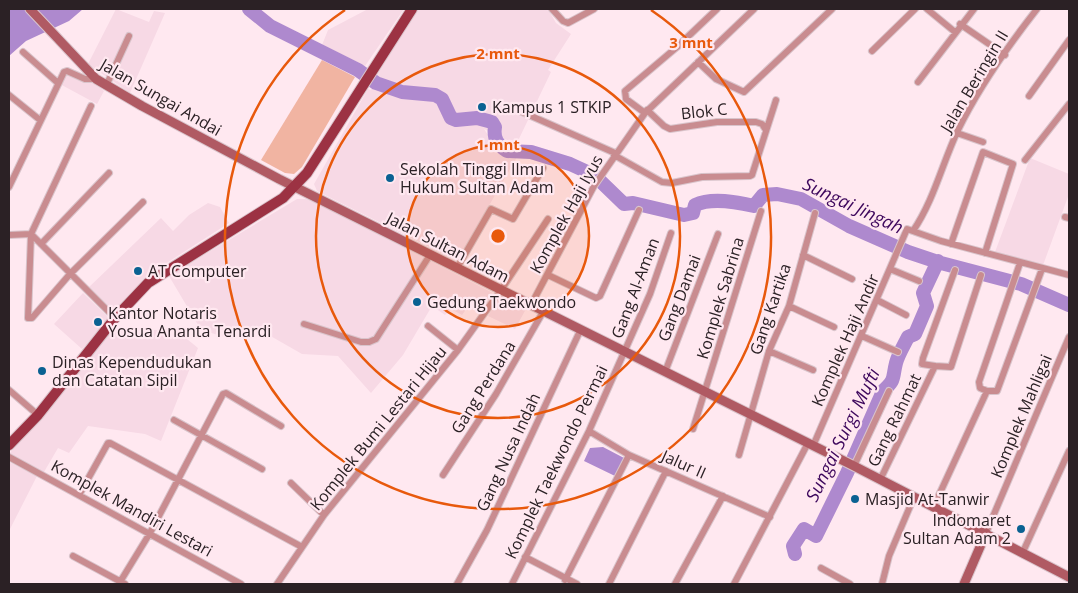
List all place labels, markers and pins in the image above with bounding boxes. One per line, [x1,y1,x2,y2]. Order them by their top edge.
place label: Kampus 1 STKIP [492,96,612,118]
marker: Kampus 1 STKIP [476,101,488,113]
place label: Sekolah Tinggi Ilmu Hukum Sultan Adam [400,158,554,198]
marker: Sekolah Tinggi Ilmu Hukum Sultan Adam [384,172,396,184]
centre of rings [489,227,507,245]
place label: AT Computer [148,260,247,282]
marker: AT Computer [132,265,144,277]
place label: Gedung Taekwondo [427,291,576,313]
marker: Gedung Taekwondo [411,296,423,308]
place label: Kantor Notaris Yosua Ananta Tenardi [108,302,271,342]
marker: Kantor Notaris Yosua Ananta Tenardi [92,316,104,328]
place label: Dinas Kependudukan dan Catatan Sipil [52,351,212,391]
marker: Dinas Kependudukan dan Catatan Sipil [36,365,48,377]
place label: Masjid At-Tanwir [865,488,990,510]
marker: Masjid At-Tanwir [849,493,861,505]
place label: Indomaret Sultan Adam 2 [903,509,1011,549]
marker: Indomaret Sultan Adam 2 [1015,523,1027,535]

